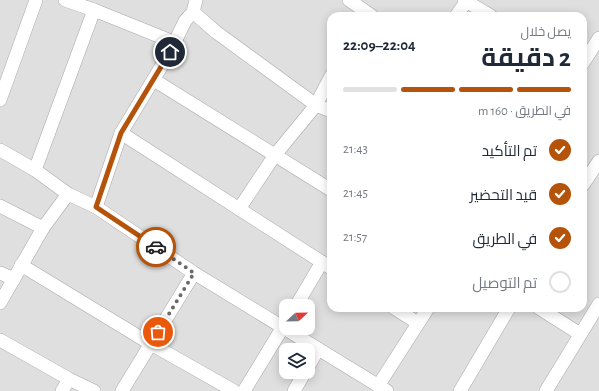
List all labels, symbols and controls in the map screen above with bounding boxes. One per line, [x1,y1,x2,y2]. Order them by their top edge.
text: يصل خلال [521,26,571,39]
pin [153,35,187,69]
text: 22:04–22:09 [343,38,416,53]
icon: home [159,41,181,63]
text: 2 دقيقة [481,45,571,71]
text: في الطريق · 160 m [478,105,571,118]
icon: check [549,139,571,161]
text: 21:43 [343,143,368,156]
text: تم التأكيد [482,144,537,159]
icon: check [549,183,571,205]
text: 21:45 [343,187,368,200]
text: قيد التحضير [470,188,537,203]
courier [136,227,176,267]
icon: check [549,227,571,249]
text: 21:57 [343,231,367,244]
text: في الطريق [473,232,537,247]
icon: car [145,236,167,258]
text: تم التوصيل [472,276,537,291]
north arrow [279,299,315,335]
map controls [279,299,315,379]
pin [141,315,175,349]
icon: bag [147,321,169,343]
button: layers [279,343,315,379]

